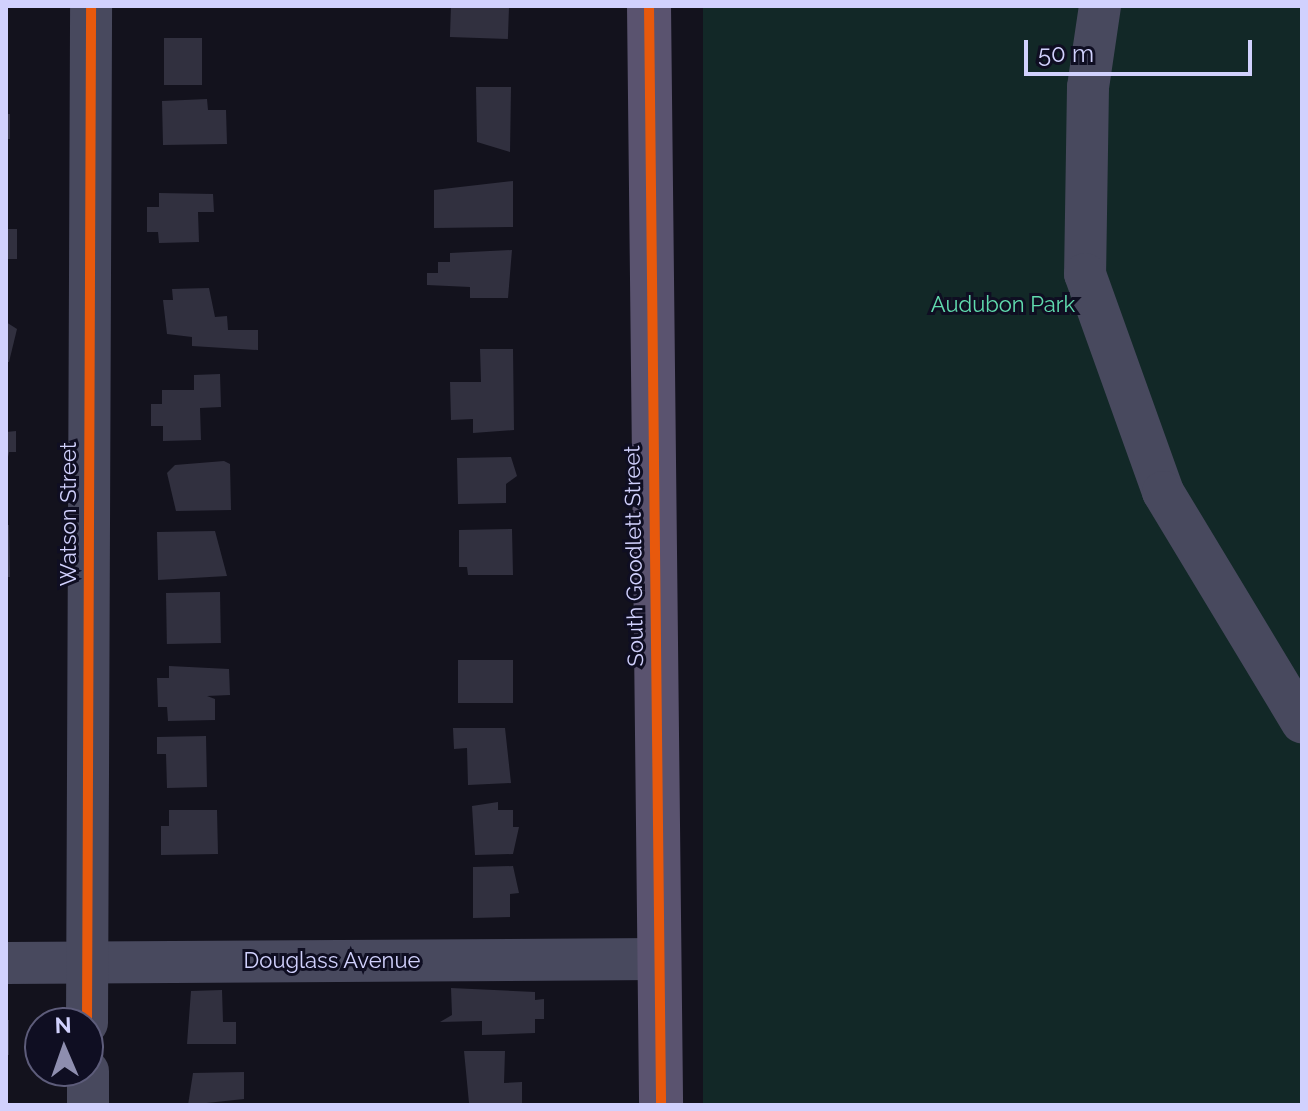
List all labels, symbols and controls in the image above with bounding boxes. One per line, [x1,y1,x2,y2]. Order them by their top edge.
scale bar [1028,24,1256,74]
text: 50 m [1038,39,1094,68]
park label: Audubon Park [931,292,1075,318]
street label: Watson Street [56,442,82,586]
street label: South Goodlett Street [619,445,649,667]
street label: Douglass Avenue [243,948,421,974]
north arrow [24,1007,104,1087]
text: N [54,1012,72,1038]

